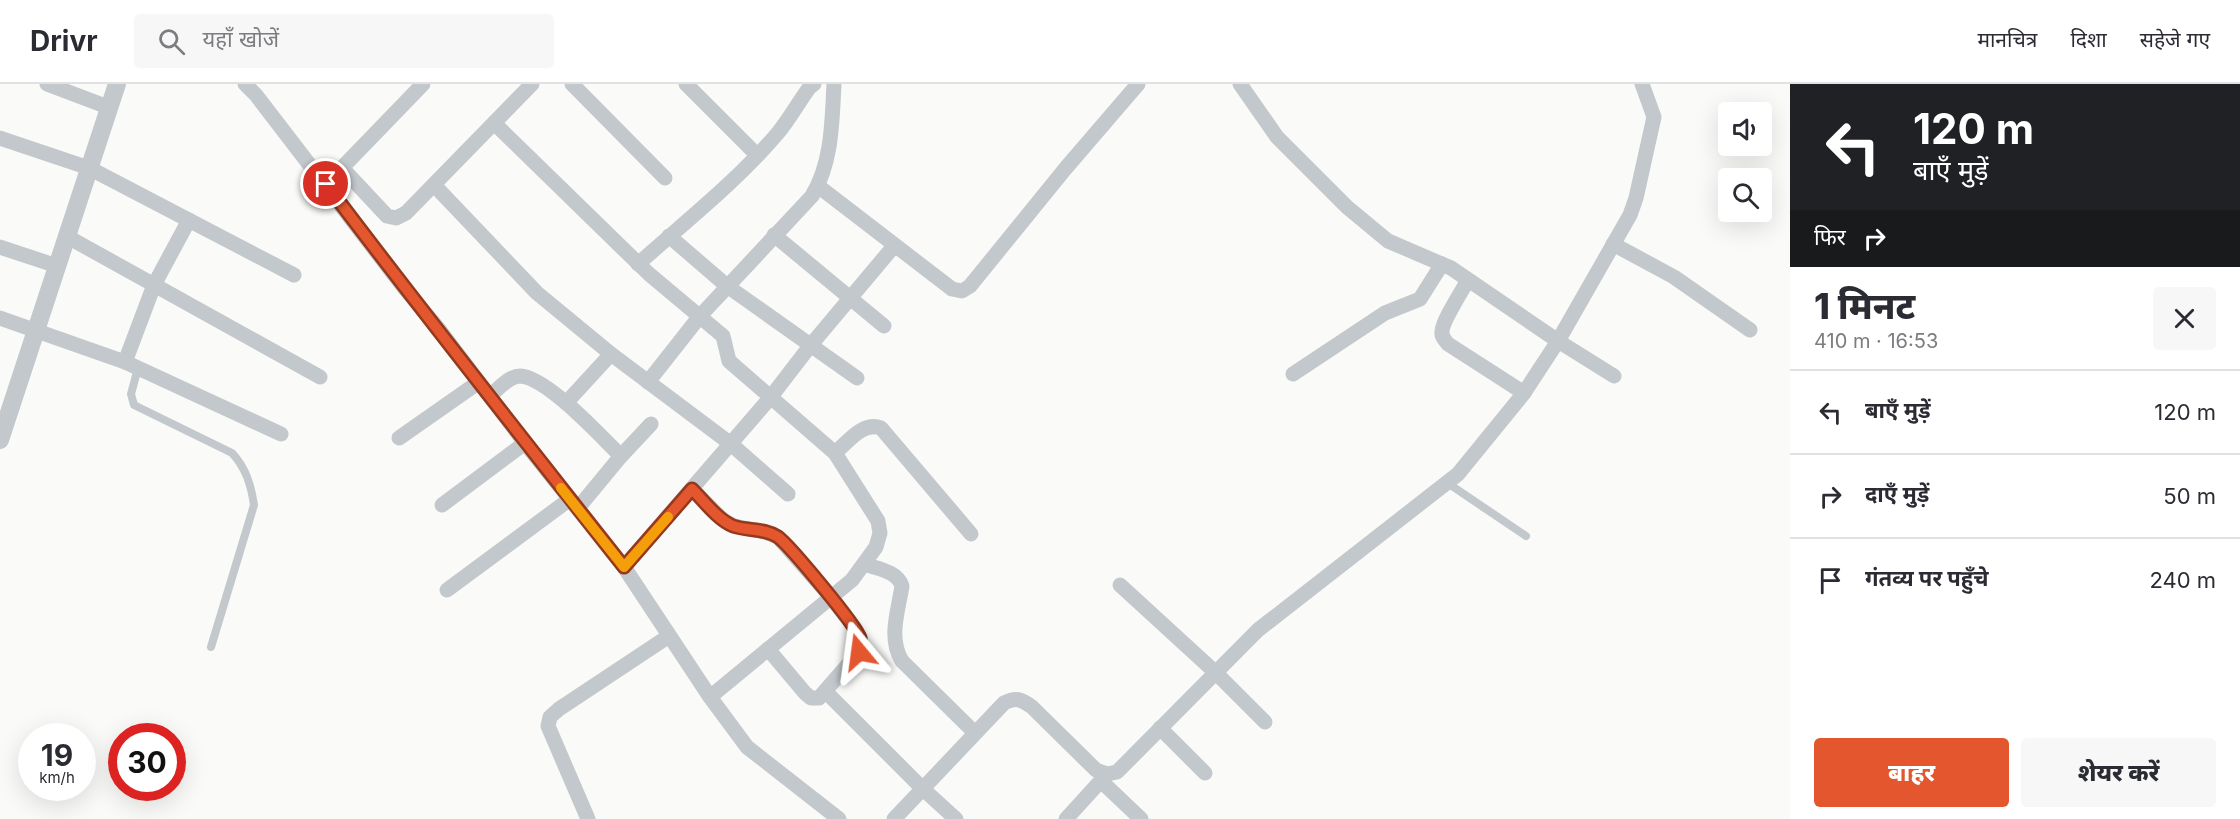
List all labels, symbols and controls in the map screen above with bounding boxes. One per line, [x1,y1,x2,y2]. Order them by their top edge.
search box [134,14,554,68]
text: Drivr [30,24,98,58]
icon: search [155,25,188,58]
text: यहाँ खोजें [203,26,279,52]
text: मानचित्र [1977,27,2037,52]
text: दिशा [2070,27,2107,52]
text: सहेजे गए [2140,27,2210,52]
map controls [1718,102,1772,222]
button: sound [1718,102,1772,156]
text: 120 m [1913,103,2034,154]
icon: left [1814,108,1892,186]
text: बाएँ मुड़ें [1913,154,1989,187]
pin [300,158,351,209]
icon: arrive [309,167,342,200]
button: search [1718,168,1772,222]
icon: right [1858,222,1891,255]
text: फिर [1814,224,1846,250]
text: 1 मिनट [1814,284,1915,328]
button: close [2153,287,2216,350]
text: 410 m · 16:53 [1814,329,1938,353]
icon: left [1814,396,1847,429]
text: बाएँ मुड़ें [1865,397,1931,423]
text: 120 m [2154,399,2216,425]
icon: right [1814,480,1847,513]
text: दाएँ मुड़ें [1865,481,1929,507]
text: 50 m [2163,483,2216,509]
icon: arrive [1814,564,1847,597]
text: गंतव्य पर पहुँचे [1865,565,1989,591]
text: 240 m [2149,567,2216,593]
position arrow [827,620,891,684]
speed limit sign: 30 [108,723,186,801]
text: 19 [41,737,73,773]
button: बाहर [1814,738,2009,807]
button: शेयर करें [2021,738,2216,807]
text: km/h [39,768,75,787]

